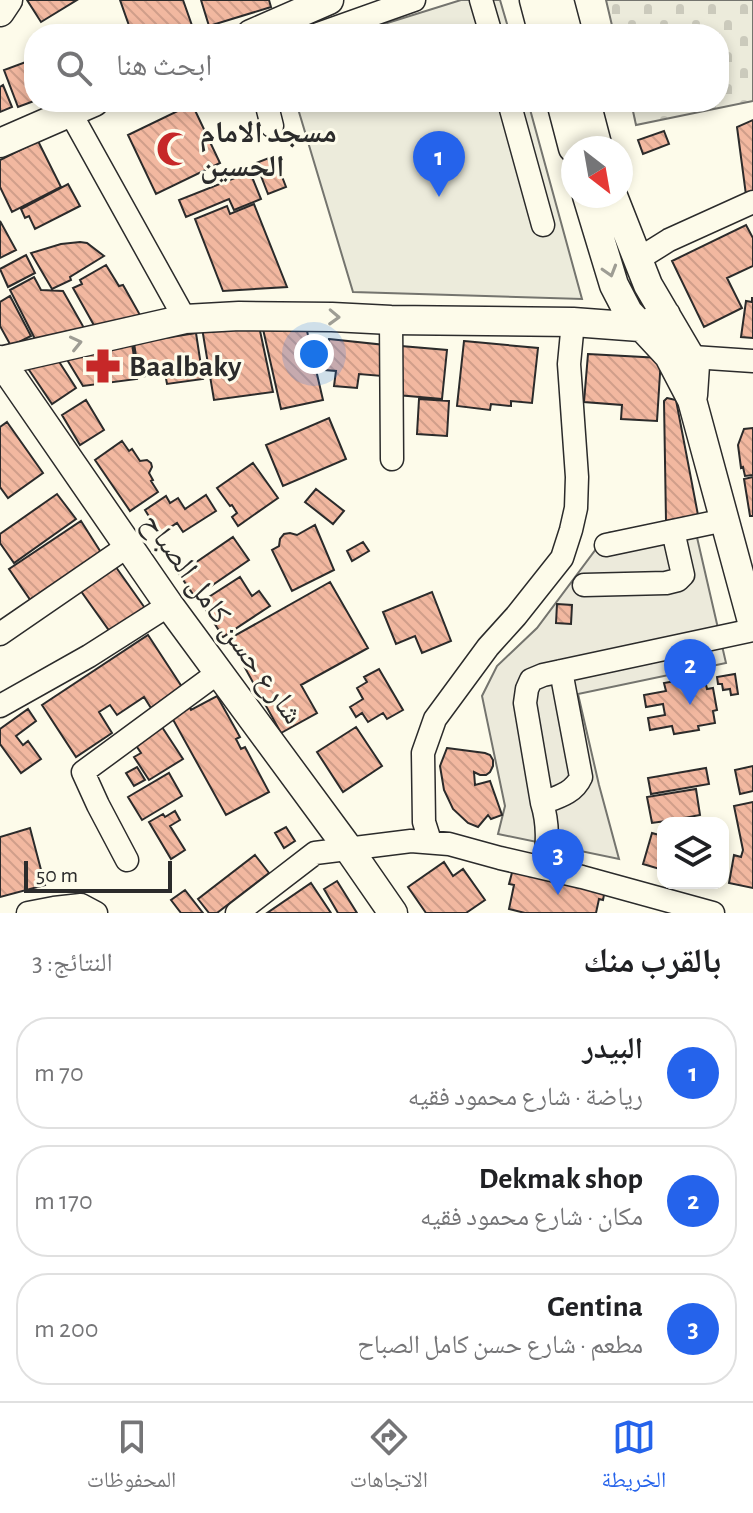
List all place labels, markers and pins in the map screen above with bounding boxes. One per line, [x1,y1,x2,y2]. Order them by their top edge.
place label: مسجد الامام الحسين [200,118,337,184]
mosque icon: مسجد الامام الحسين [155,130,193,168]
pin: 1 [413,131,465,197]
pharmacy icon: Baalbaky [84,347,122,385]
place label: Baalbaky [129,352,242,382]
pin: 2 [664,639,716,705]
pin: 3 [532,829,584,895]

